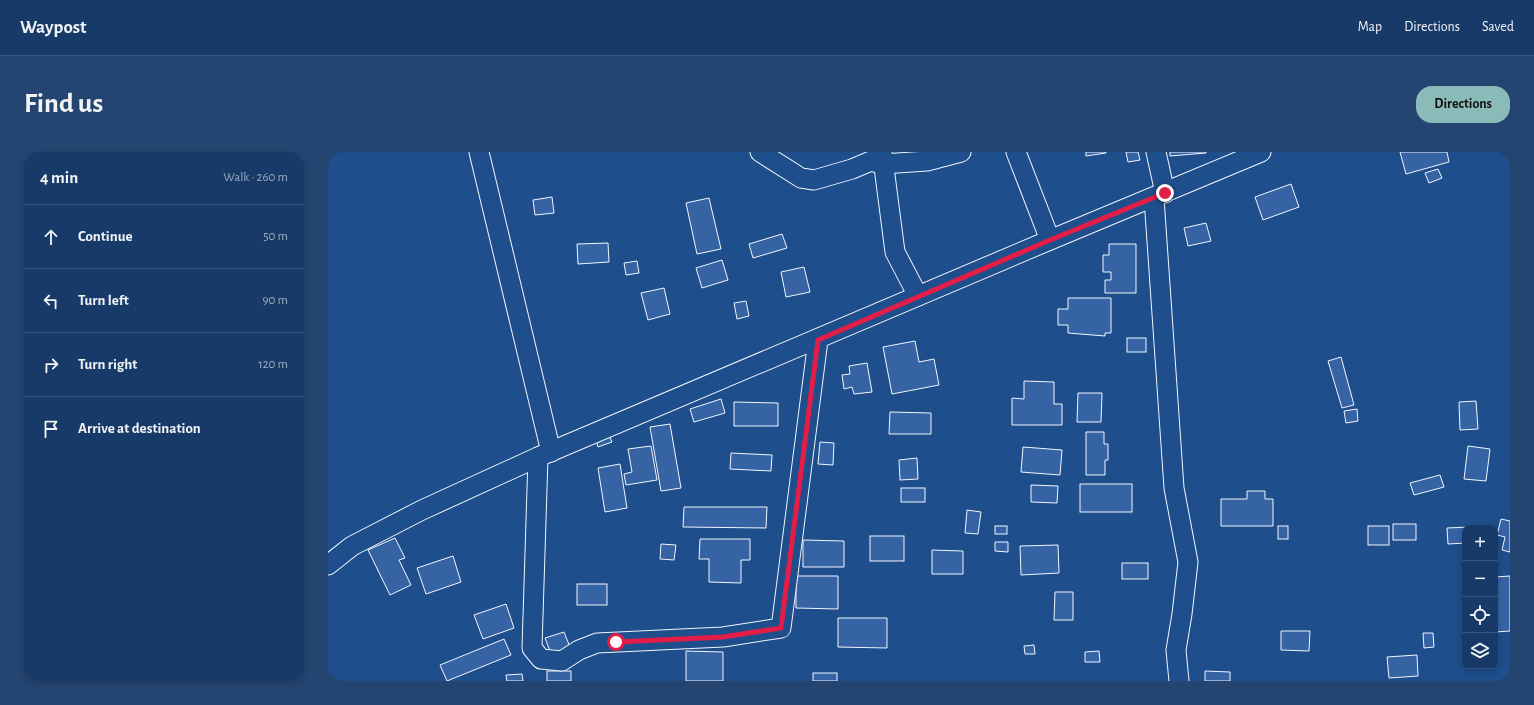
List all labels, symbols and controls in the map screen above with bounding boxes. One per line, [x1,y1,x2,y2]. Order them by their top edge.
text: Waypost [20,18,87,37]
text: Map [1358,20,1382,34]
text: Directions [1404,20,1460,34]
text: Saved [1482,20,1514,34]
button: Directions [1416,86,1510,123]
text: Find us [24,90,103,118]
text: 4 min [40,169,78,186]
text: Walk · 260 m [223,171,288,184]
route end [1156,184,1174,202]
icon: ahead [40,226,62,248]
text: Continue [78,229,133,244]
text: 50 m [263,230,288,243]
icon: left [40,290,62,312]
text: Turn left [78,293,129,308]
text: 90 m [262,294,288,307]
icon: right [40,354,62,376]
text: Turn right [78,357,137,372]
text: 120 m [258,358,288,371]
icon: arrive [40,418,62,440]
text: Arrive at destination [78,421,201,436]
map controls [1462,525,1498,669]
button: + [1462,525,1498,561]
button: − [1462,561,1498,597]
button: locate [1462,597,1498,633]
route start [607,633,625,651]
button: layers [1462,633,1498,669]

